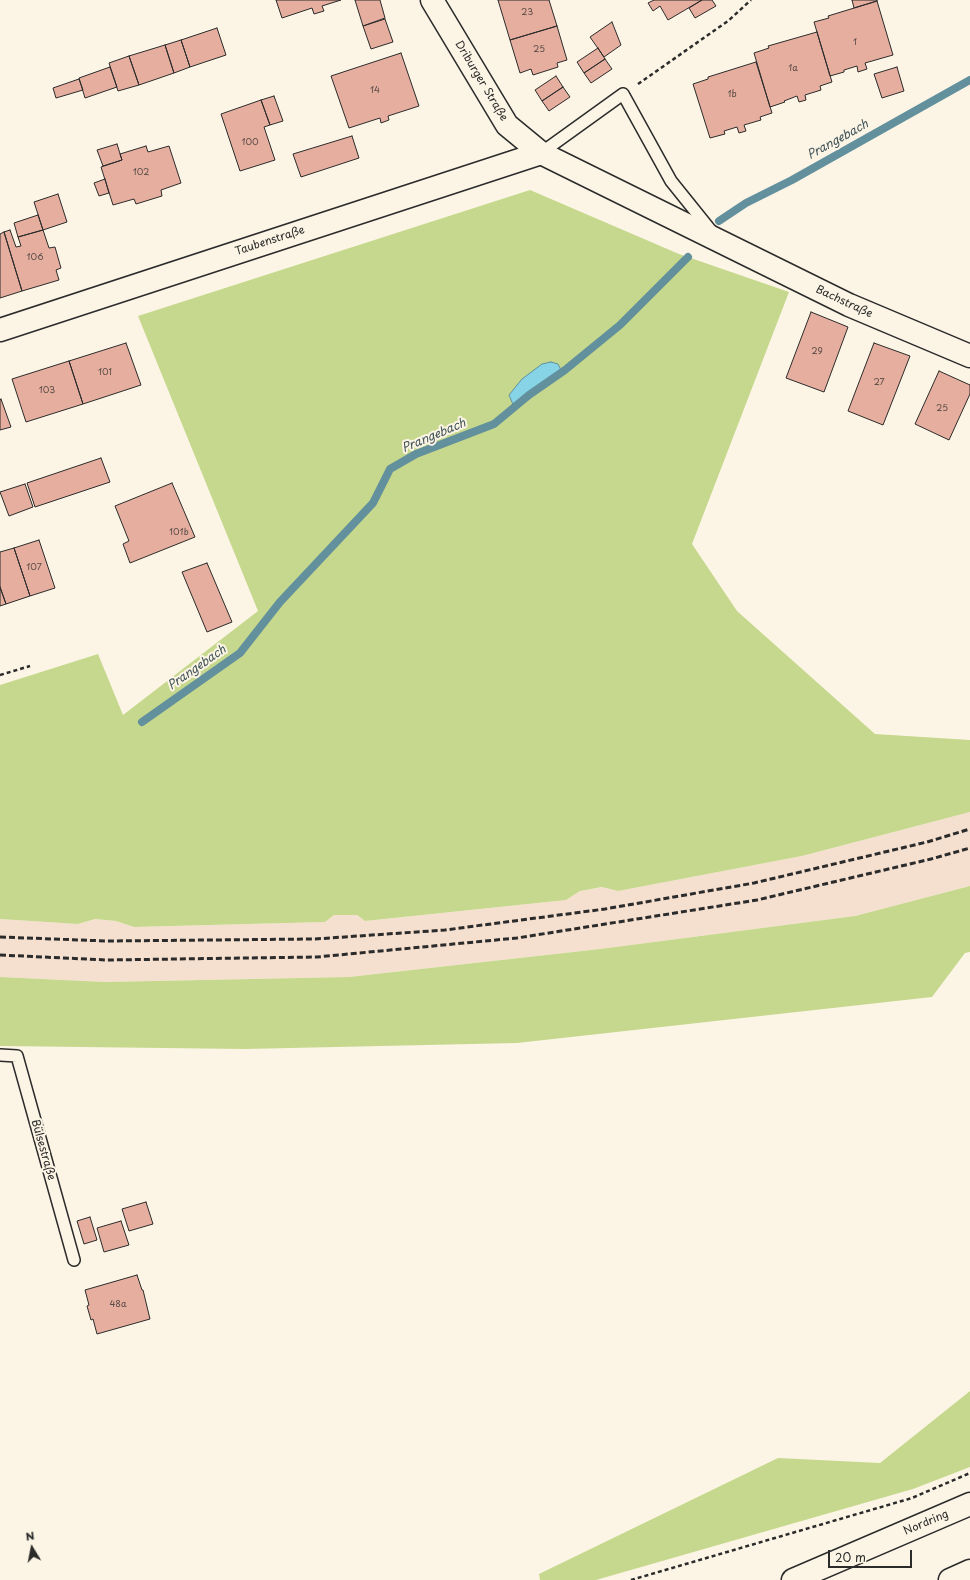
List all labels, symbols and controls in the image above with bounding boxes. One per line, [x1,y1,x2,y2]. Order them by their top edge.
house number: 23 [521,8,533,18]
street label: Driburger Straße [452,38,510,124]
house number: 1 [853,38,857,48]
house number: 25 [533,45,545,55]
house number: 1a [788,64,798,74]
house number: 14 [370,86,380,96]
house number: 1b [727,90,737,100]
water label: Prangebach [805,117,871,163]
house number: 100 [241,138,259,148]
house number: 102 [133,168,149,178]
street label: Taubenstraße [234,224,306,258]
house number: 106 [27,253,43,263]
street label: Bachstraße [813,283,875,321]
house number: 29 [811,347,823,357]
house number: 101 [98,368,112,378]
house number: 27 [873,378,885,388]
house number: 103 [39,386,55,396]
house number: 25 [936,404,948,414]
water label: Prangebach [400,416,468,456]
house number: 101b [169,528,189,538]
house number: 107 [26,563,42,573]
water label: Prangebach [165,643,229,693]
street label: Bülsestraße [28,1118,58,1182]
house number: 48a [109,1300,127,1310]
street label: Nordring [902,1508,950,1538]
text: N [24,1527,36,1545]
north arrow [12,1528,52,1568]
scale bar [830,1542,914,1568]
text: 20 m [835,1548,866,1566]

